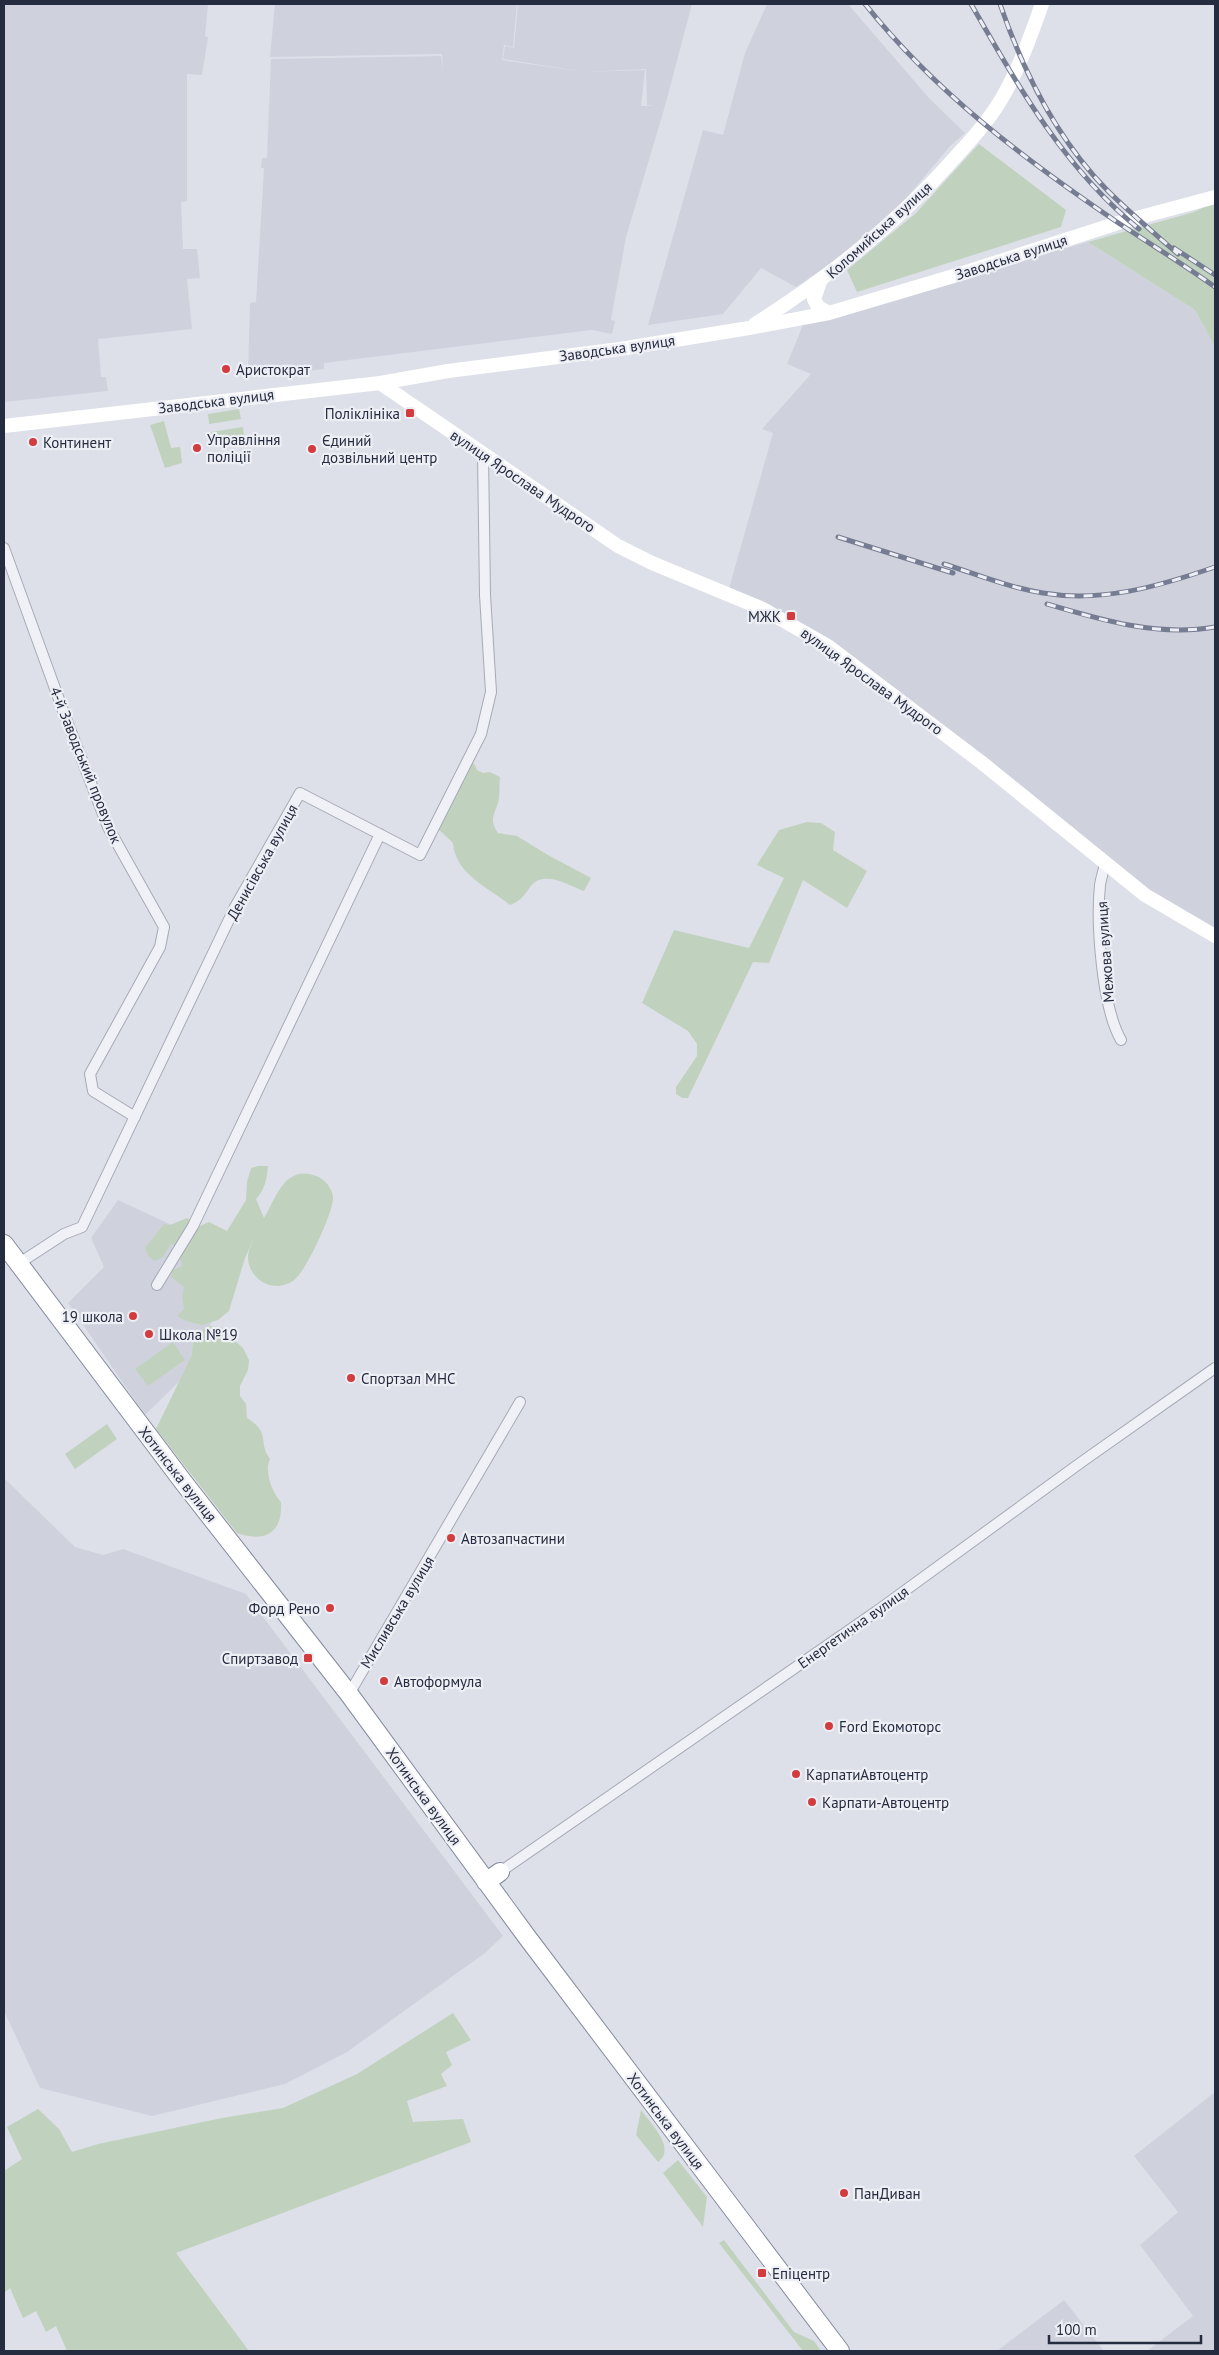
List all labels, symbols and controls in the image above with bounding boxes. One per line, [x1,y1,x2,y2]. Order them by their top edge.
street label: Коломийська вулиця [822,178,936,282]
street label: Заводська вулиця [953,230,1069,284]
street label: Заводська вулиця [558,330,676,366]
place label: Аристократ [236,360,310,379]
marker: Аристократ [220,363,232,375]
street label: Заводська вулиця [157,384,275,418]
place label: Поліклініка [325,404,400,423]
marker: Поліклініка [404,407,416,419]
street label: вулиця Ярослава Мудрого [447,425,599,537]
place label: Управління поліції [207,430,280,466]
place label: Єдиний дозвільний центр [322,431,437,467]
place label: Континент [43,433,111,452]
marker: Континент [27,436,39,448]
marker: Управління поліції [191,442,203,454]
marker: Єдиний дозвільний центр [306,443,318,455]
place label: МЖК [748,607,781,626]
marker: МЖК [785,610,797,622]
street label: вулиця Ярослава Мудрого [797,623,947,739]
street label: 4-й Заводський провулок [46,684,126,847]
street label: Денисівська вулиця [222,801,302,923]
street label: Межова вулиця [1092,901,1118,1003]
place label: 19 школа [62,1307,123,1326]
marker: 19 школа [127,1310,139,1322]
place label: Школа №19 [159,1325,238,1344]
marker: Школа №19 [143,1328,155,1340]
place label: Спортзал МНС [361,1369,456,1388]
marker: Спортзал МНС [345,1372,357,1384]
street label: Хотинська вулиця [135,1422,221,1526]
place label: Автозапчастини [461,1529,565,1548]
marker: Автозапчастини [445,1532,457,1544]
street label: Мисливська вулиця [356,1552,438,1672]
street label: Енергетична вулиця [794,1582,912,1672]
place label: Форд Рено [249,1599,320,1618]
marker: Форд Рено [324,1602,336,1614]
place label: Спиртзавод [222,1649,298,1668]
marker: Спиртзавод [302,1652,314,1664]
place label: Автоформула [394,1672,482,1691]
marker: Автоформула [378,1675,390,1687]
place label: Ford Екомоторс [839,1717,941,1736]
marker: Ford Екомоторс [823,1720,835,1732]
street label: Хотинська вулиця [382,1743,466,1849]
place label: КарпатиАвтоцентр [806,1765,928,1784]
marker: КарпатиАвтоцентр [790,1768,802,1780]
place label: Карпати-Автоцентр [822,1793,949,1812]
marker: Карпати-Автоцентр [806,1796,818,1808]
street label: Хотинська вулиця [623,2069,709,2173]
place label: ПанДиван [854,2184,921,2203]
marker: ПанДиван [838,2187,850,2199]
place label: Епіцентр [772,2264,830,2283]
marker: Епіцентр [756,2267,768,2279]
scale bar [1049,2312,1202,2344]
text: 100 m [1056,2320,1097,2339]

